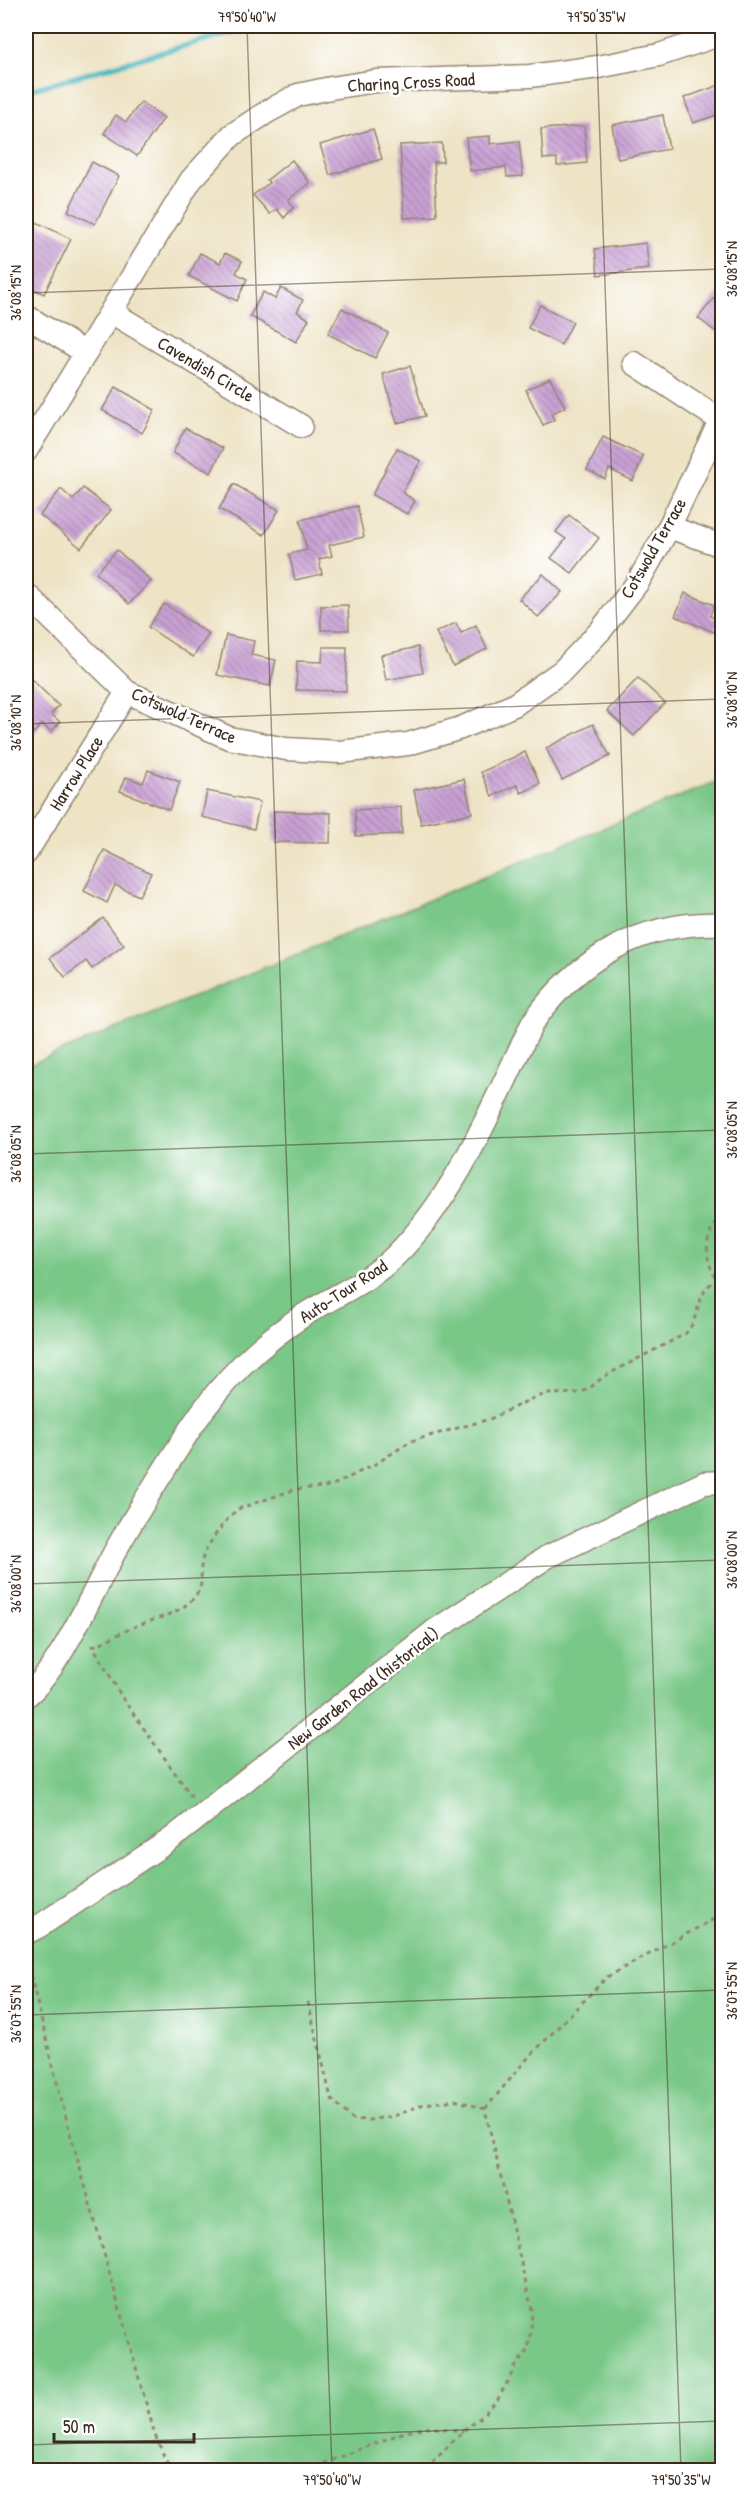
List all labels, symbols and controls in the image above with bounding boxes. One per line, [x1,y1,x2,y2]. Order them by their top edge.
text: 79°50'40"W [218,6,277,27]
text: 79°50'35"W [567,6,626,27]
street label: Charing Cross Road [347,66,475,98]
text: 36°08'15"N [721,241,742,297]
text: 36°08'15"N [5,265,26,321]
street label: Cavendish Circle [153,330,259,408]
street label: Cotswold Terrace [614,493,692,603]
text: 36°08'10"N [721,672,742,728]
street label: Cotswold Terrace [128,681,240,749]
text: 36°08'10"N [5,695,26,751]
street label: Harrow Place [43,731,109,815]
text: 36°08'05"N [721,1101,742,1159]
text: 36°08'05"N [5,1125,26,1183]
street label: Auto-Tour Road [294,1253,392,1329]
text: 36°08'00"N [721,1531,742,1589]
text: 36°08'00"N [5,1555,26,1613]
street label: New Garden Road (historical) [282,1621,444,1755]
text: 36°07'55"N [721,1962,742,2020]
text: 36°07'55"N [5,1985,26,2043]
scale bar [54,2406,194,2444]
text: 50 m [63,2414,95,2439]
text: 79°50'40"W [303,2469,362,2490]
text: 79°50'35"W [652,2469,711,2490]

